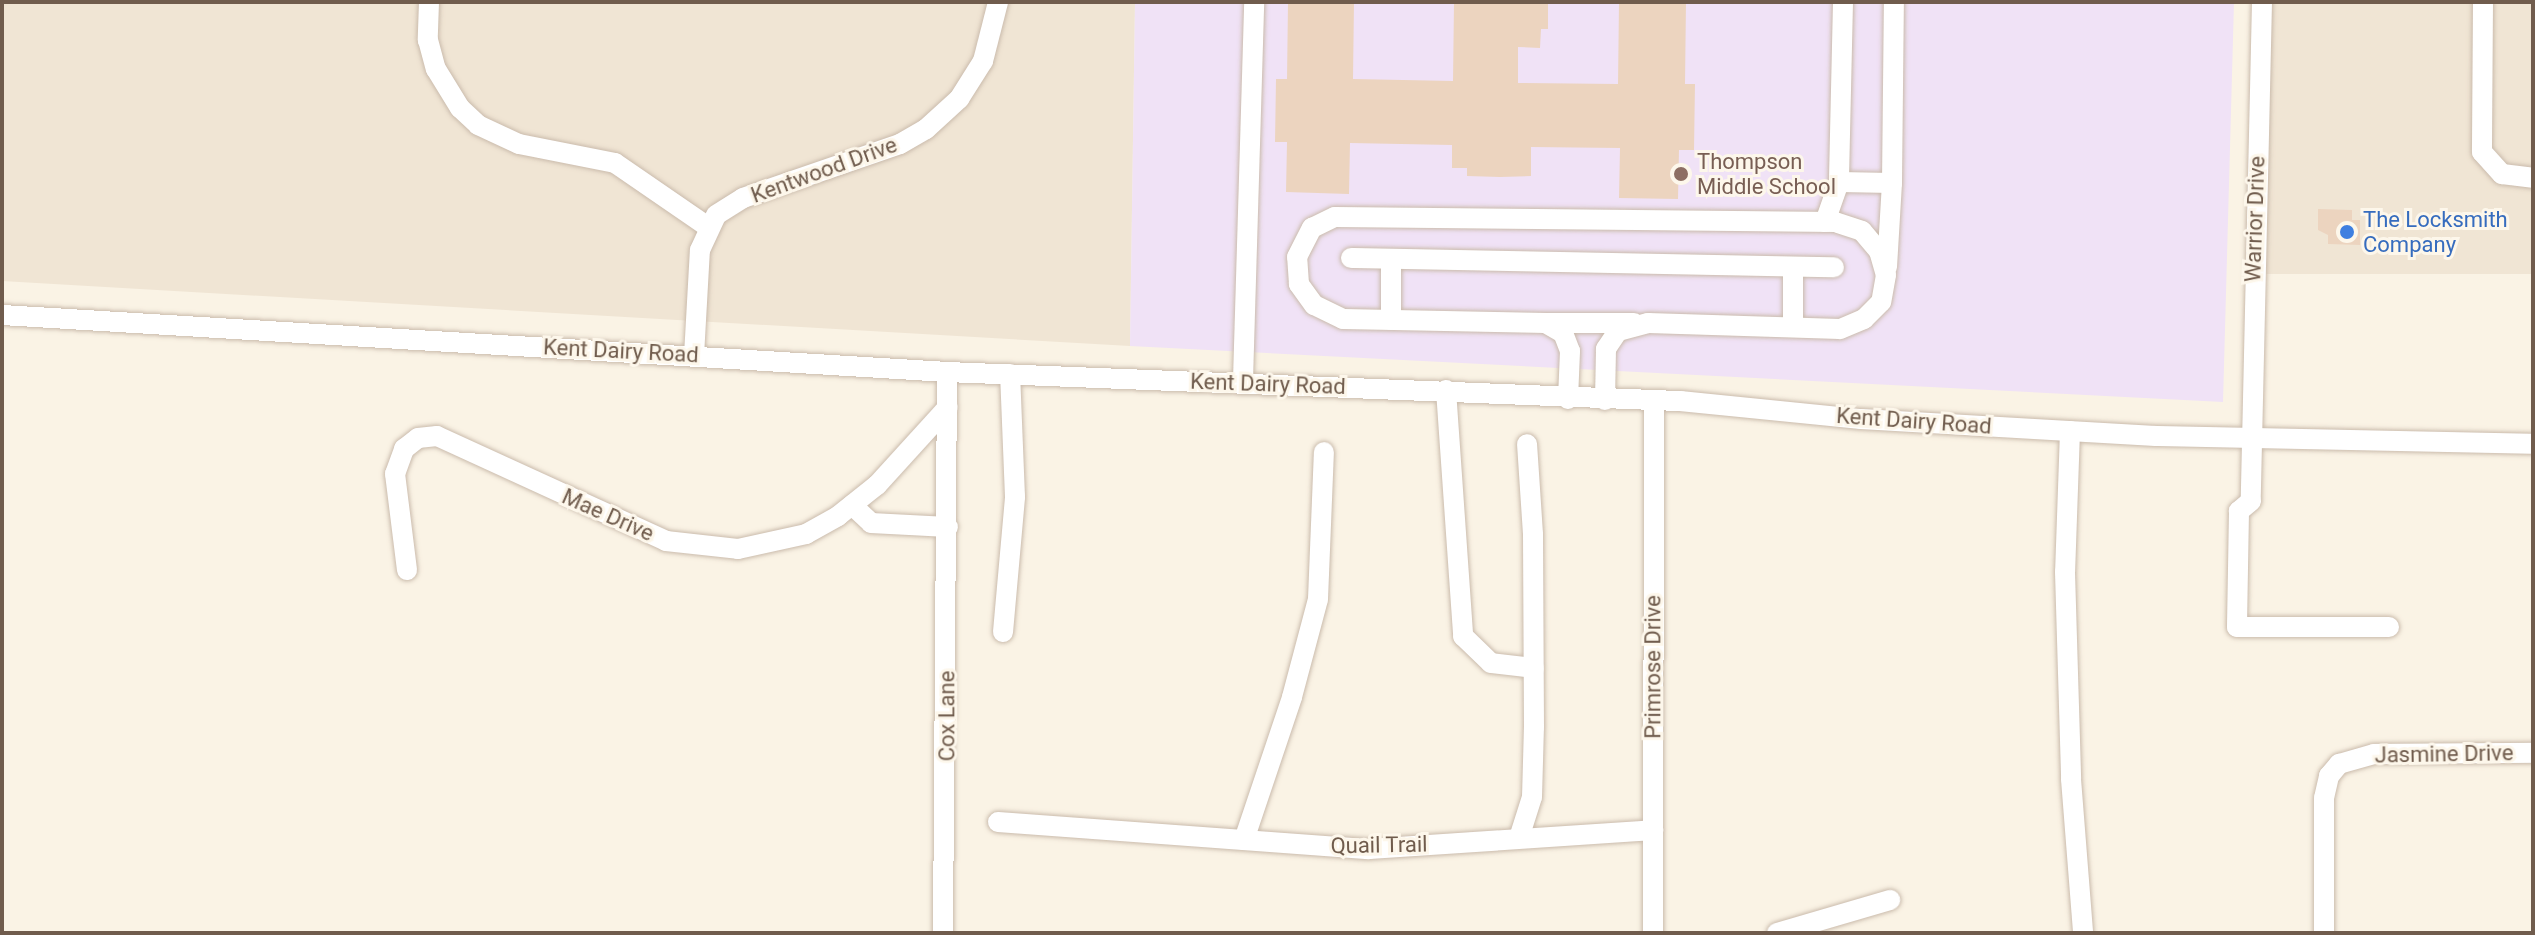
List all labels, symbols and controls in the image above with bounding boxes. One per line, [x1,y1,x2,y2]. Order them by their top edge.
street label: Kentwood Drive [747,131,901,209]
place label: Thompson Middle School [1697,148,1836,200]
street label: Warrior Drive [2240,155,2270,283]
marker: Thompson Middle School [1672,165,1690,183]
place label: The Locksmith Company [2363,206,2508,258]
marker: The Locksmith Company [2338,223,2356,241]
street label: Kent Dairy Road [543,334,699,368]
street label: Kent Dairy Road [1190,368,1346,400]
street label: Kent Dairy Road [1835,402,1993,440]
street label: Mae Drive [558,483,658,547]
street label: Primrose Drive [1640,595,1666,739]
street label: Cox Lane [934,671,960,761]
street label: Jasmine Drive [2374,740,2514,768]
street label: Quail Trail [1330,831,1428,859]

